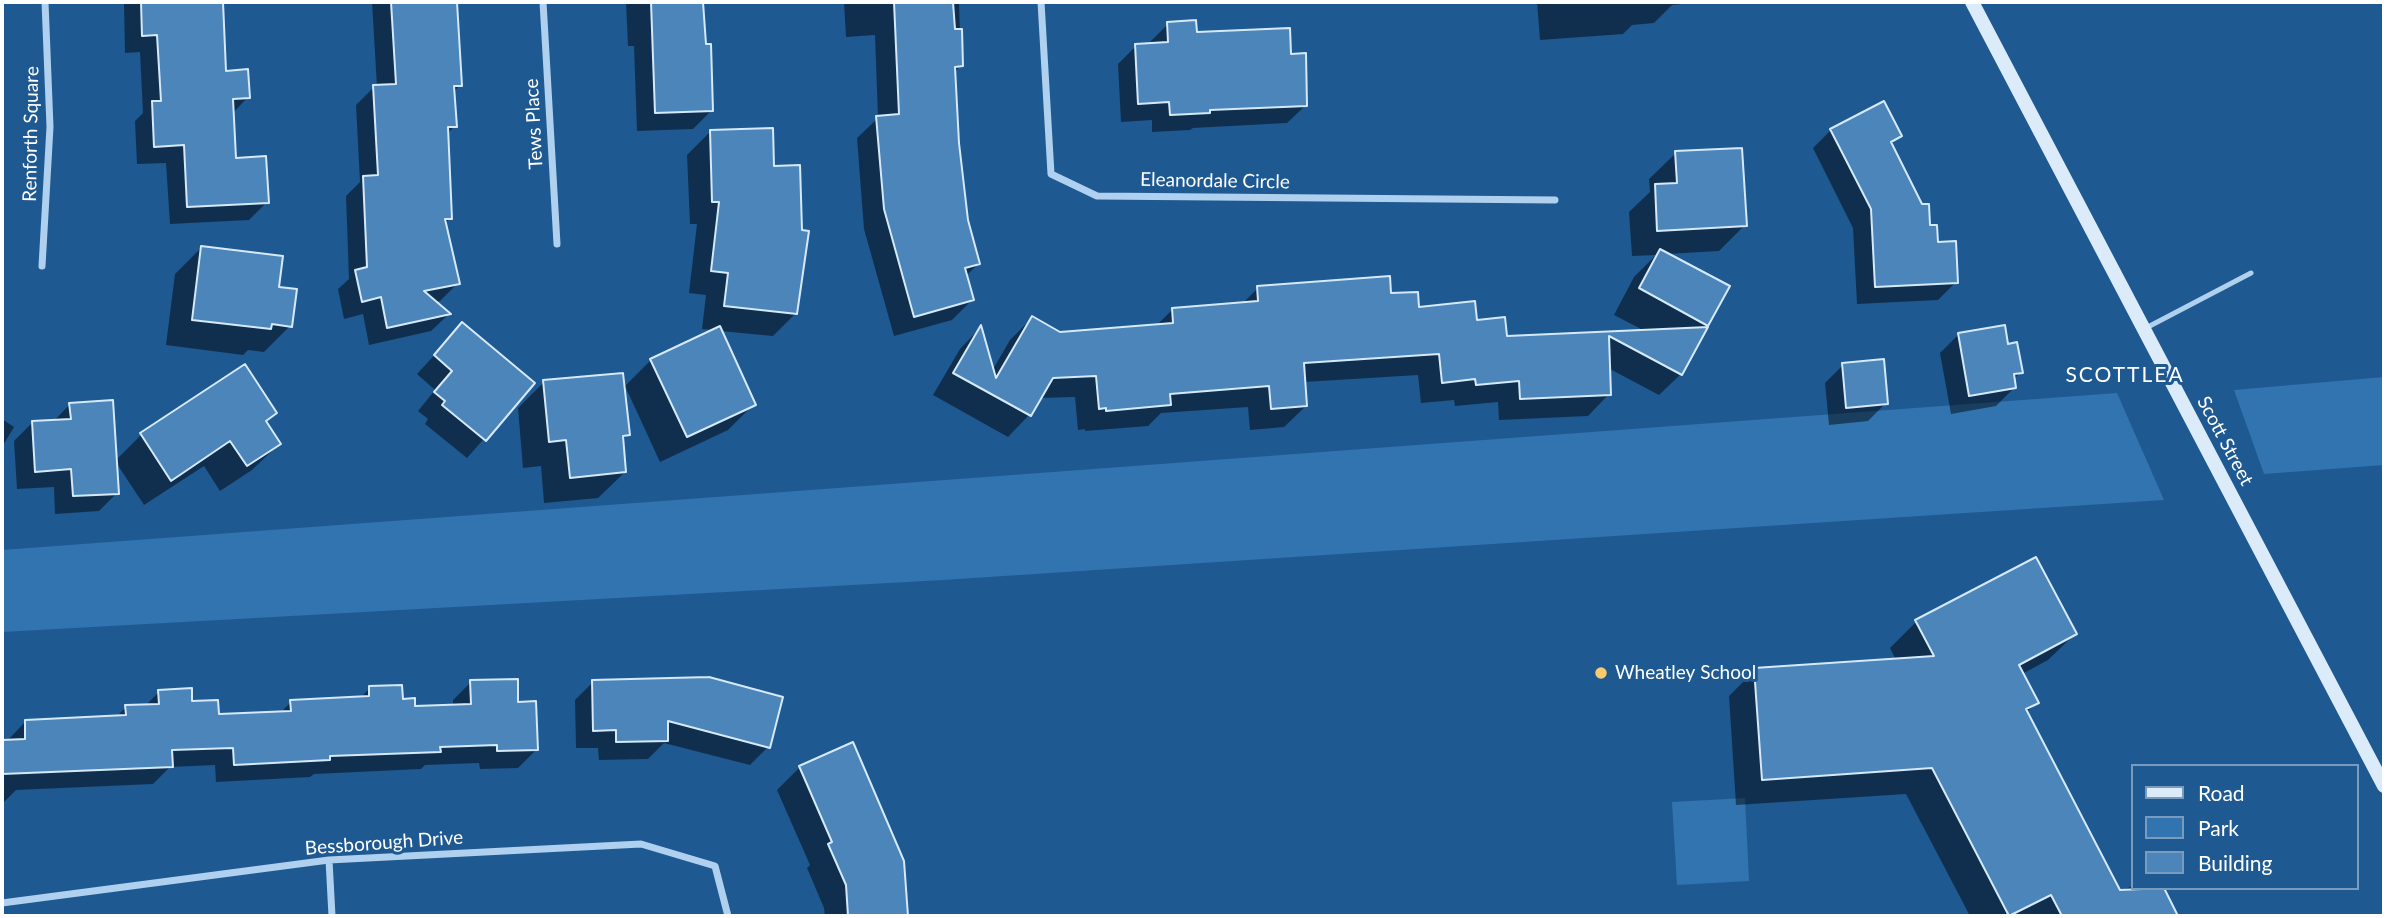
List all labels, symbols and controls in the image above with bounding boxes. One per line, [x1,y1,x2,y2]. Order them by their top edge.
street label: Renforth Square [18,66,44,202]
street label: Tews Place [520,78,548,170]
street label: Eleanordale Circle [1140,168,1290,194]
district label: SCOTTLEA [2066,362,2184,388]
street label: Scott Street [2192,393,2258,489]
place label: Wheatley School [1615,662,1756,684]
marker: Wheatley School [1593,665,1609,681]
legend [2130,764,2358,890]
text: Road [2198,780,2245,805]
text: Park [2198,815,2239,840]
street label: Bessborough Drive [304,826,464,860]
text: Building [2198,850,2273,875]

